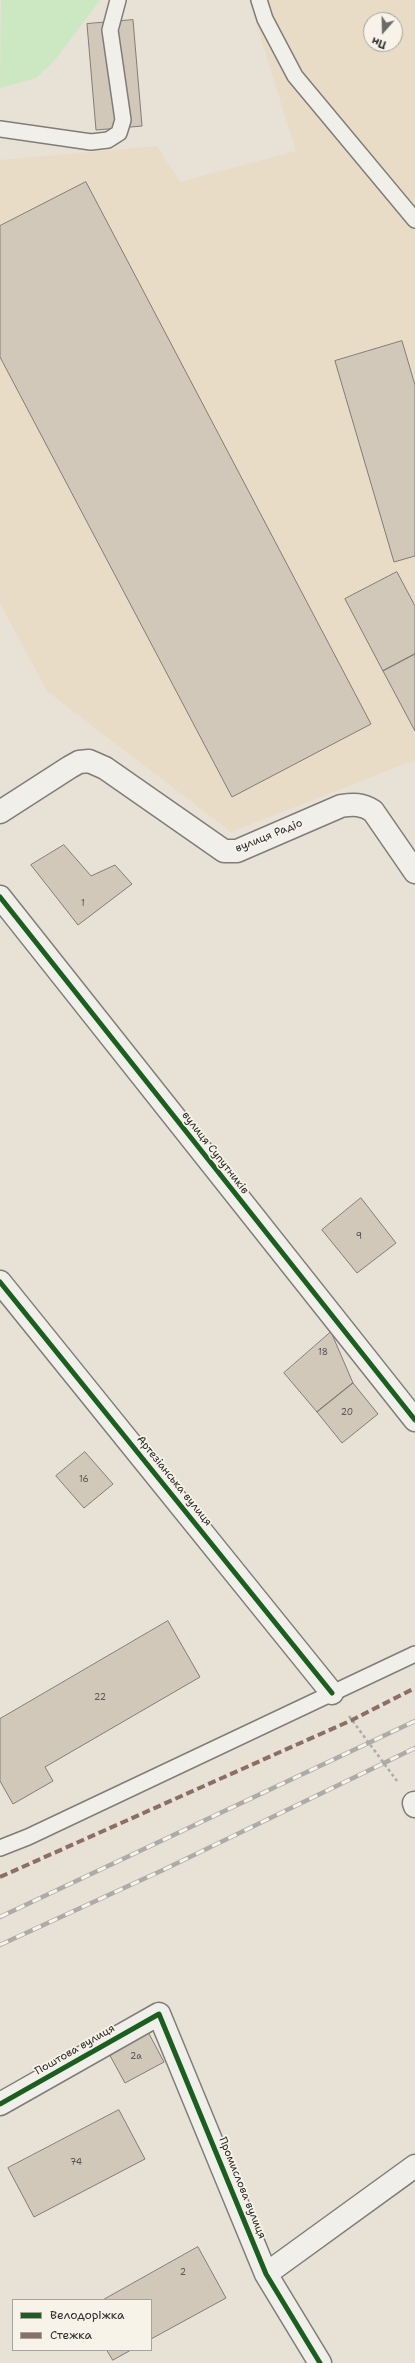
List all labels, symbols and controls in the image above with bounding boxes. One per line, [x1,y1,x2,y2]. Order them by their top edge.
north arrow [363,12,403,52]
text: Пн [370,33,388,52]
street label: вулиця Радіо [233,817,305,855]
house number: 1 [81,899,85,909]
street label: вулиця Супутників [179,1109,251,1197]
house number: 9 [356,1232,362,1242]
house number: 18 [318,1348,328,1358]
house number: 20 [341,1408,353,1418]
street label: Артезіанська вулиця [134,1433,214,1529]
house number: 16 [79,1475,89,1485]
house number: 22 [94,1693,106,1703]
street label: Поштова вулиця [33,2022,117,2078]
house number: 2а [130,2052,142,2062]
street label: Промислова вулиця [216,2135,268,2241]
house number: 74 [70,2158,82,2168]
house number: 2 [180,2268,186,2278]
legend [12,2299,152,2351]
text: Велодоріжка [50,2307,124,2323]
text: Стежка [50,2327,92,2343]

